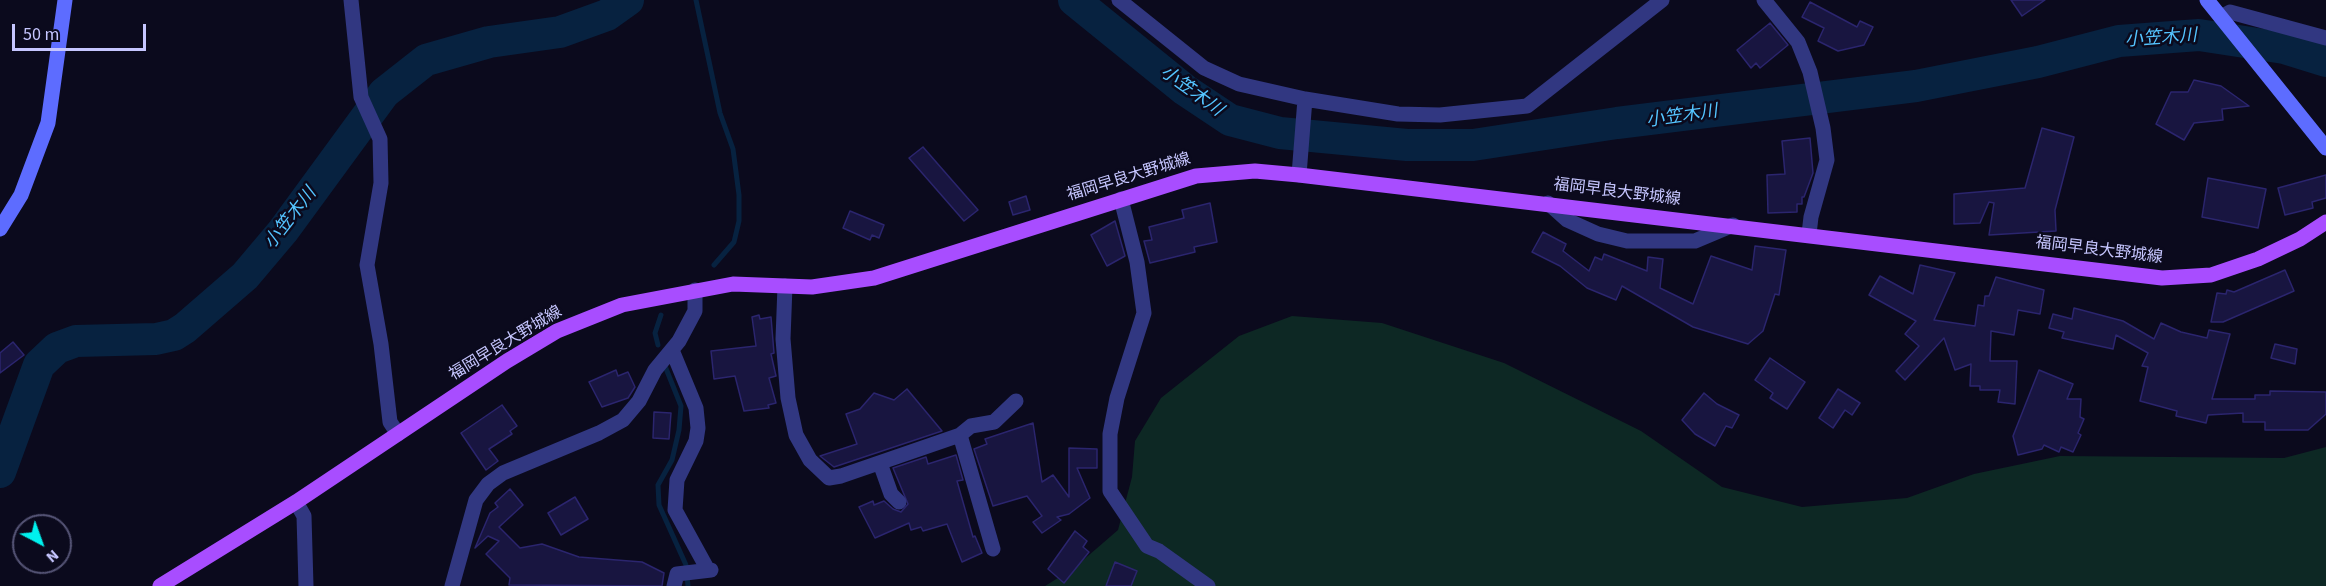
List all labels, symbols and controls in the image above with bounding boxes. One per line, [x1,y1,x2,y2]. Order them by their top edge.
scale bar [15,12,148,50]
text: 50 m [23,22,59,47]
water label: 小笠木川 [2124,26,2198,52]
water label: 小笠木川 [1156,62,1226,122]
water label: 小笠木川 [1645,101,1719,133]
street label: 福岡早良大野城線 [1065,150,1193,206]
street label: 福岡早良大野城線 [1552,176,1682,210]
water label: 小笠木川 [260,184,322,254]
street label: 福岡早良大野城線 [2034,234,2164,268]
street label: 福岡早良大野城線 [446,303,566,385]
north arrow [12,514,72,574]
text: N [41,544,64,568]

